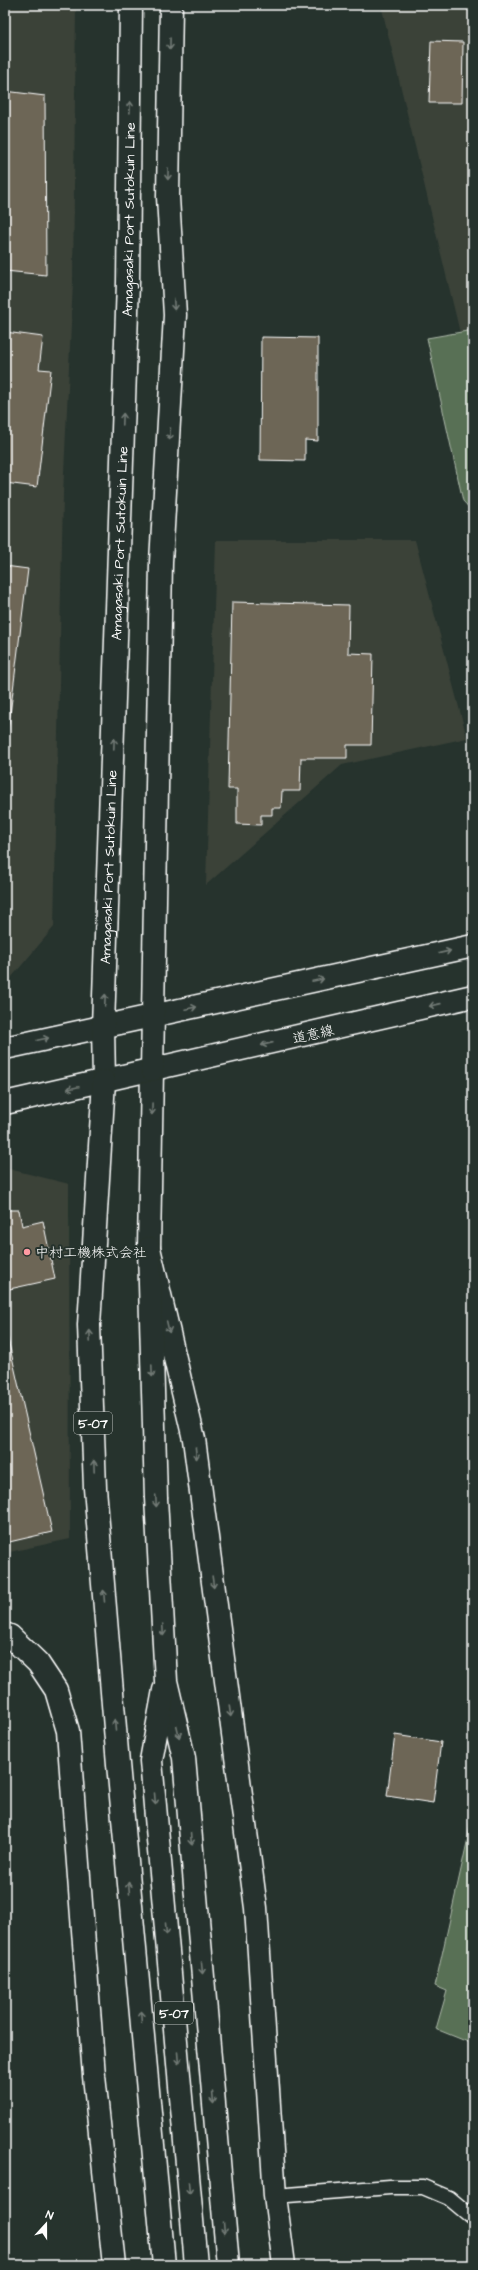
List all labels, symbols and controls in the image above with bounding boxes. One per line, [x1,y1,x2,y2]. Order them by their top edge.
one-way arrow [166,37,174,50]
one-way arrow [126,101,133,114]
street label: Amagasaki Port Sutokuin Line [118,122,141,317]
one-way arrow [164,167,172,180]
one-way arrow [171,297,178,310]
one-way arrow [120,413,127,426]
one-way arrow [166,427,173,440]
street label: Amagasaki Port Sutokuin Line [107,446,133,641]
one-way arrow [110,738,117,751]
street label: Amagasaki Port Sutokuin Line [96,769,123,965]
one-way arrow [439,948,452,955]
one-way arrow [312,976,325,984]
one-way arrow [101,994,108,1007]
one-way arrow [429,1002,442,1010]
one-way arrow [185,1003,198,1011]
street label: 道意線 [291,1021,336,1049]
one-way arrow [36,1035,49,1043]
one-way arrow [261,1041,274,1049]
one-way arrow [67,1084,80,1092]
one-way arrow [148,1102,155,1115]
place label: 中村工機株式会社 [35,1243,147,1263]
marker: 中村工機株式会社 [22,1247,32,1257]
one-way arrow [164,1320,172,1333]
one-way arrow [86,1330,94,1343]
one-way arrow [148,1364,156,1377]
road number: 5-07 [74,1412,112,1434]
one-way arrow [192,1446,200,1459]
one-way arrow [91,1460,98,1473]
one-way arrow [152,1494,159,1507]
one-way arrow [209,1575,217,1588]
one-way arrow [100,1590,108,1603]
one-way arrow [159,1623,167,1636]
one-way arrow [226,1704,234,1717]
one-way arrow [111,1719,118,1732]
one-way arrow [175,1725,182,1738]
one-way arrow [151,1792,158,1805]
one-way arrow [188,1832,195,1845]
one-way arrow [126,1882,133,1895]
one-way arrow [163,1922,170,1935]
one-way arrow [199,1961,206,1974]
road number: 5-07 [155,2002,193,2024]
one-way arrow [138,2011,145,2024]
one-way arrow [174,2051,182,2064]
one-way arrow [210,2091,217,2104]
one-way arrow [186,2181,193,2194]
north arrow [26,2204,66,2244]
text: N [43,2207,55,2223]
one-way arrow [221,2221,228,2234]

